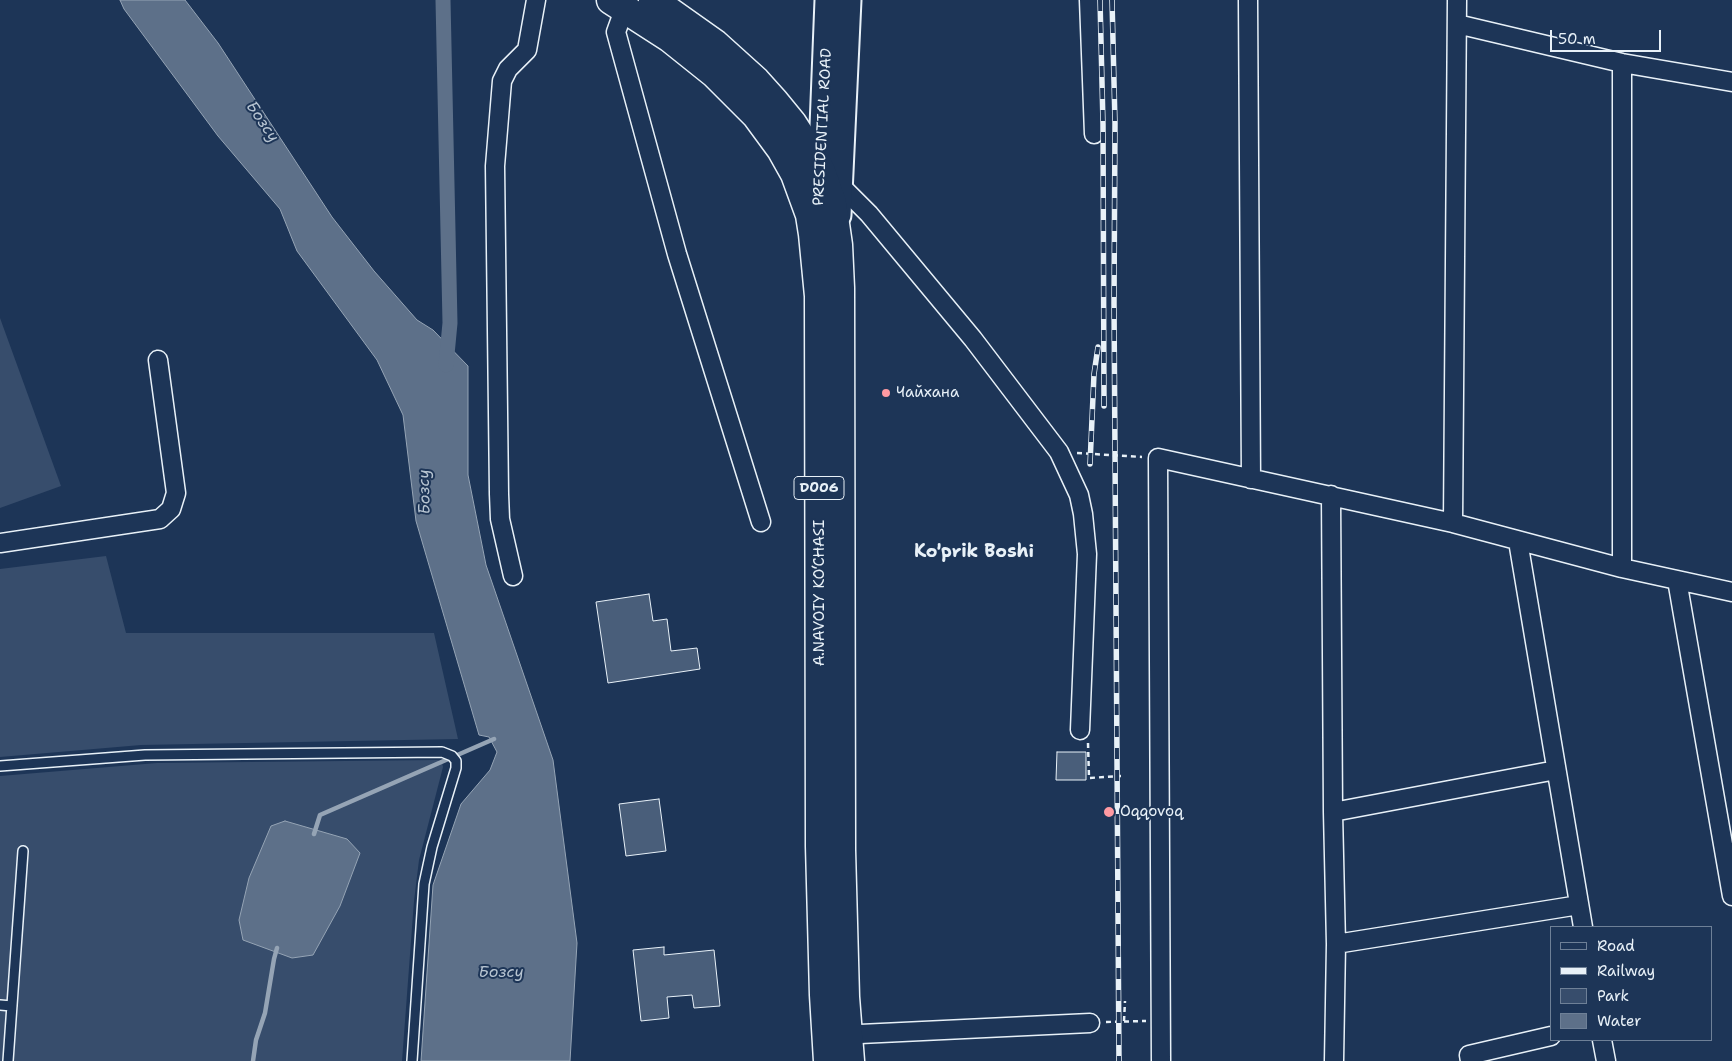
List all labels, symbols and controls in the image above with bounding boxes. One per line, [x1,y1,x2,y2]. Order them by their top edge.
scale bar [1552,20,1663,52]
text: 50 m [1558,29,1596,49]
street label: PRESIDENTIAL ROAD [810,48,836,206]
water label: Бозсу [241,98,283,146]
place label: Чайхана [896,384,959,402]
marker: Чайхана [880,387,892,399]
water label: Бозсу [415,469,435,515]
road number: D006 [794,476,844,499]
street label: A.NAVOIY KO‘CHASI [811,520,829,666]
district label: Ko'prik Boshi [914,541,1034,563]
place label: Oqqovoq [1120,803,1183,821]
marker: Oqqovoq [1102,805,1116,819]
legend [1550,926,1712,1041]
text: Road [1597,936,1635,956]
text: Railway [1597,961,1655,981]
water label: Бозсу [478,963,524,983]
text: Park [1597,986,1629,1006]
text: Water [1597,1011,1641,1031]

